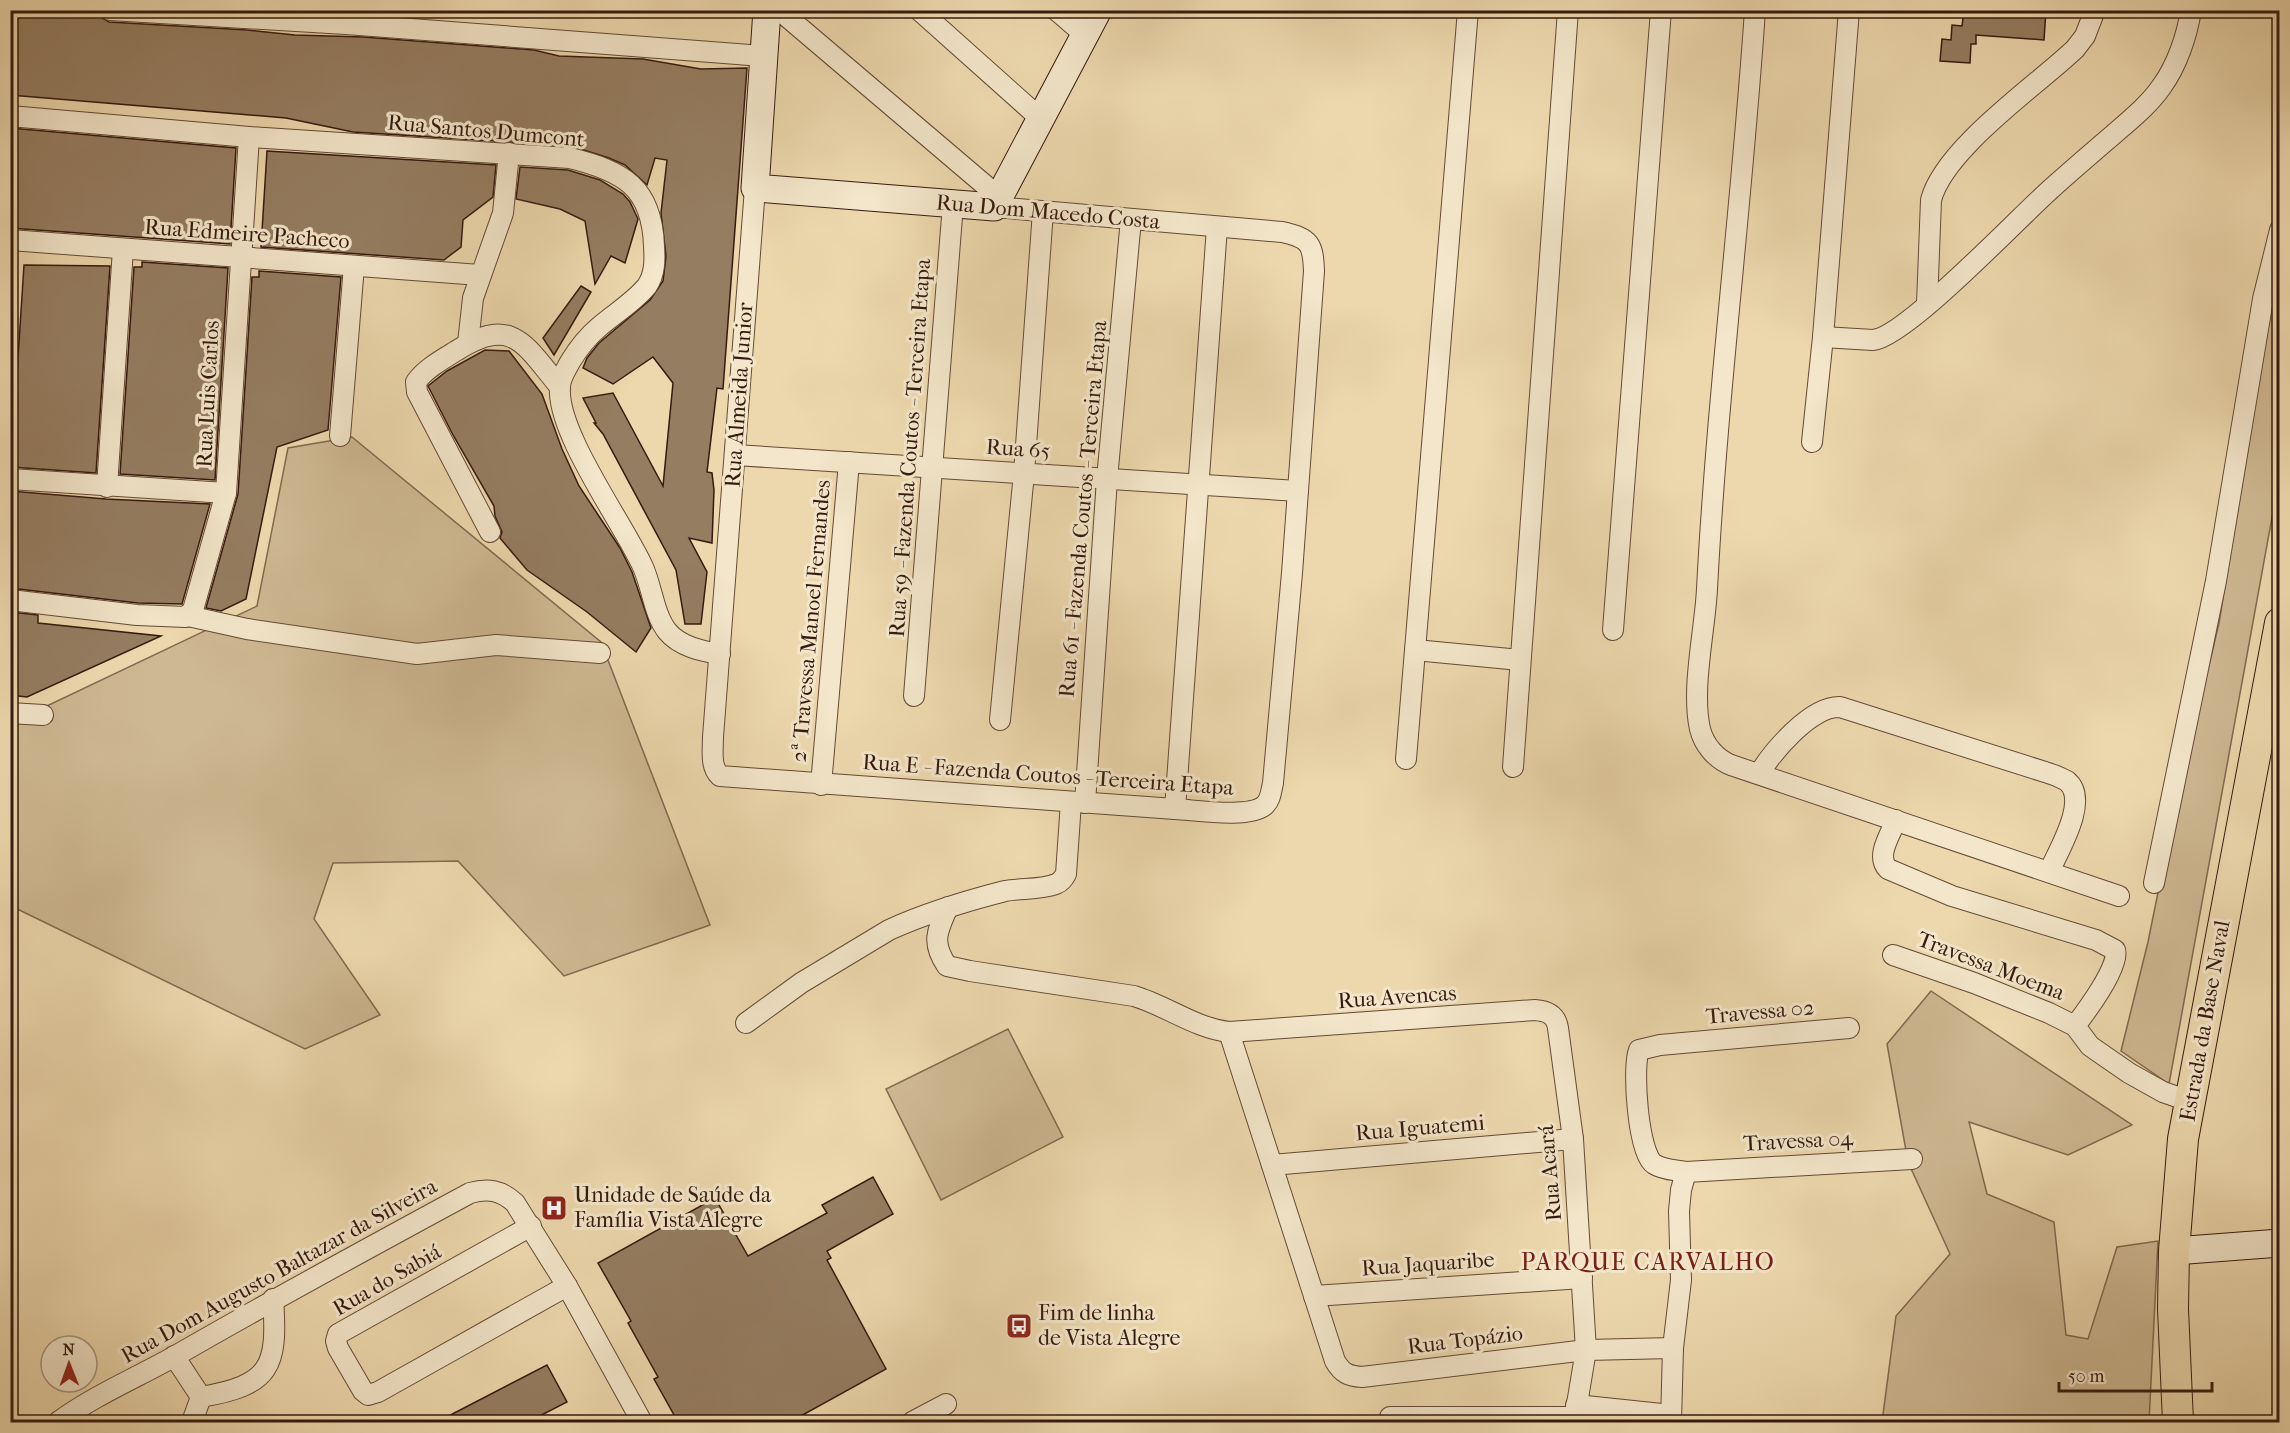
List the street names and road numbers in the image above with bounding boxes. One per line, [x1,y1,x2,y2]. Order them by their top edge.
street label: Rua Santos Dumcont [386,109,586,153]
street label: Rua Dom Macedo Costa [935,189,1162,235]
street label: Rua Edmeire Pacheco [144,214,350,254]
street label: Rua 59 - Fazenda Coutos - Terceira Etapa [884,257,936,638]
street label: Rua Almeida Junior [720,301,758,488]
street label: Rua 61 - Fazenda Coutos - Terceira Etapa [1054,319,1113,699]
street label: Rua Luis Carlos [191,320,225,468]
street label: Rua 65 [985,434,1051,464]
street label: 2ª Travessa Manoel Fernandes [786,479,836,763]
street label: Rua E - Fazenda Coutos - Terceira Etapa [862,749,1235,801]
street label: Estrada da Base Naval [2174,918,2236,1124]
street label: Travessa Moema [1914,926,2069,1006]
street label: Rua Avencas [1337,980,1457,1014]
street label: Travessa 02 [1705,994,1815,1030]
street label: Rua Iguatemi [1354,1109,1486,1147]
street label: Rua Acará [1533,1123,1567,1222]
street label: Travessa 04 [1742,1125,1855,1157]
street label: Rua Dom Augusto Baltazar da Silveira [117,1173,442,1369]
street label: Rua do Sabiá [328,1238,446,1321]
street label: Rua Jaquaribe [1361,1246,1495,1282]
street label: Rua Topázio [1406,1320,1524,1360]

